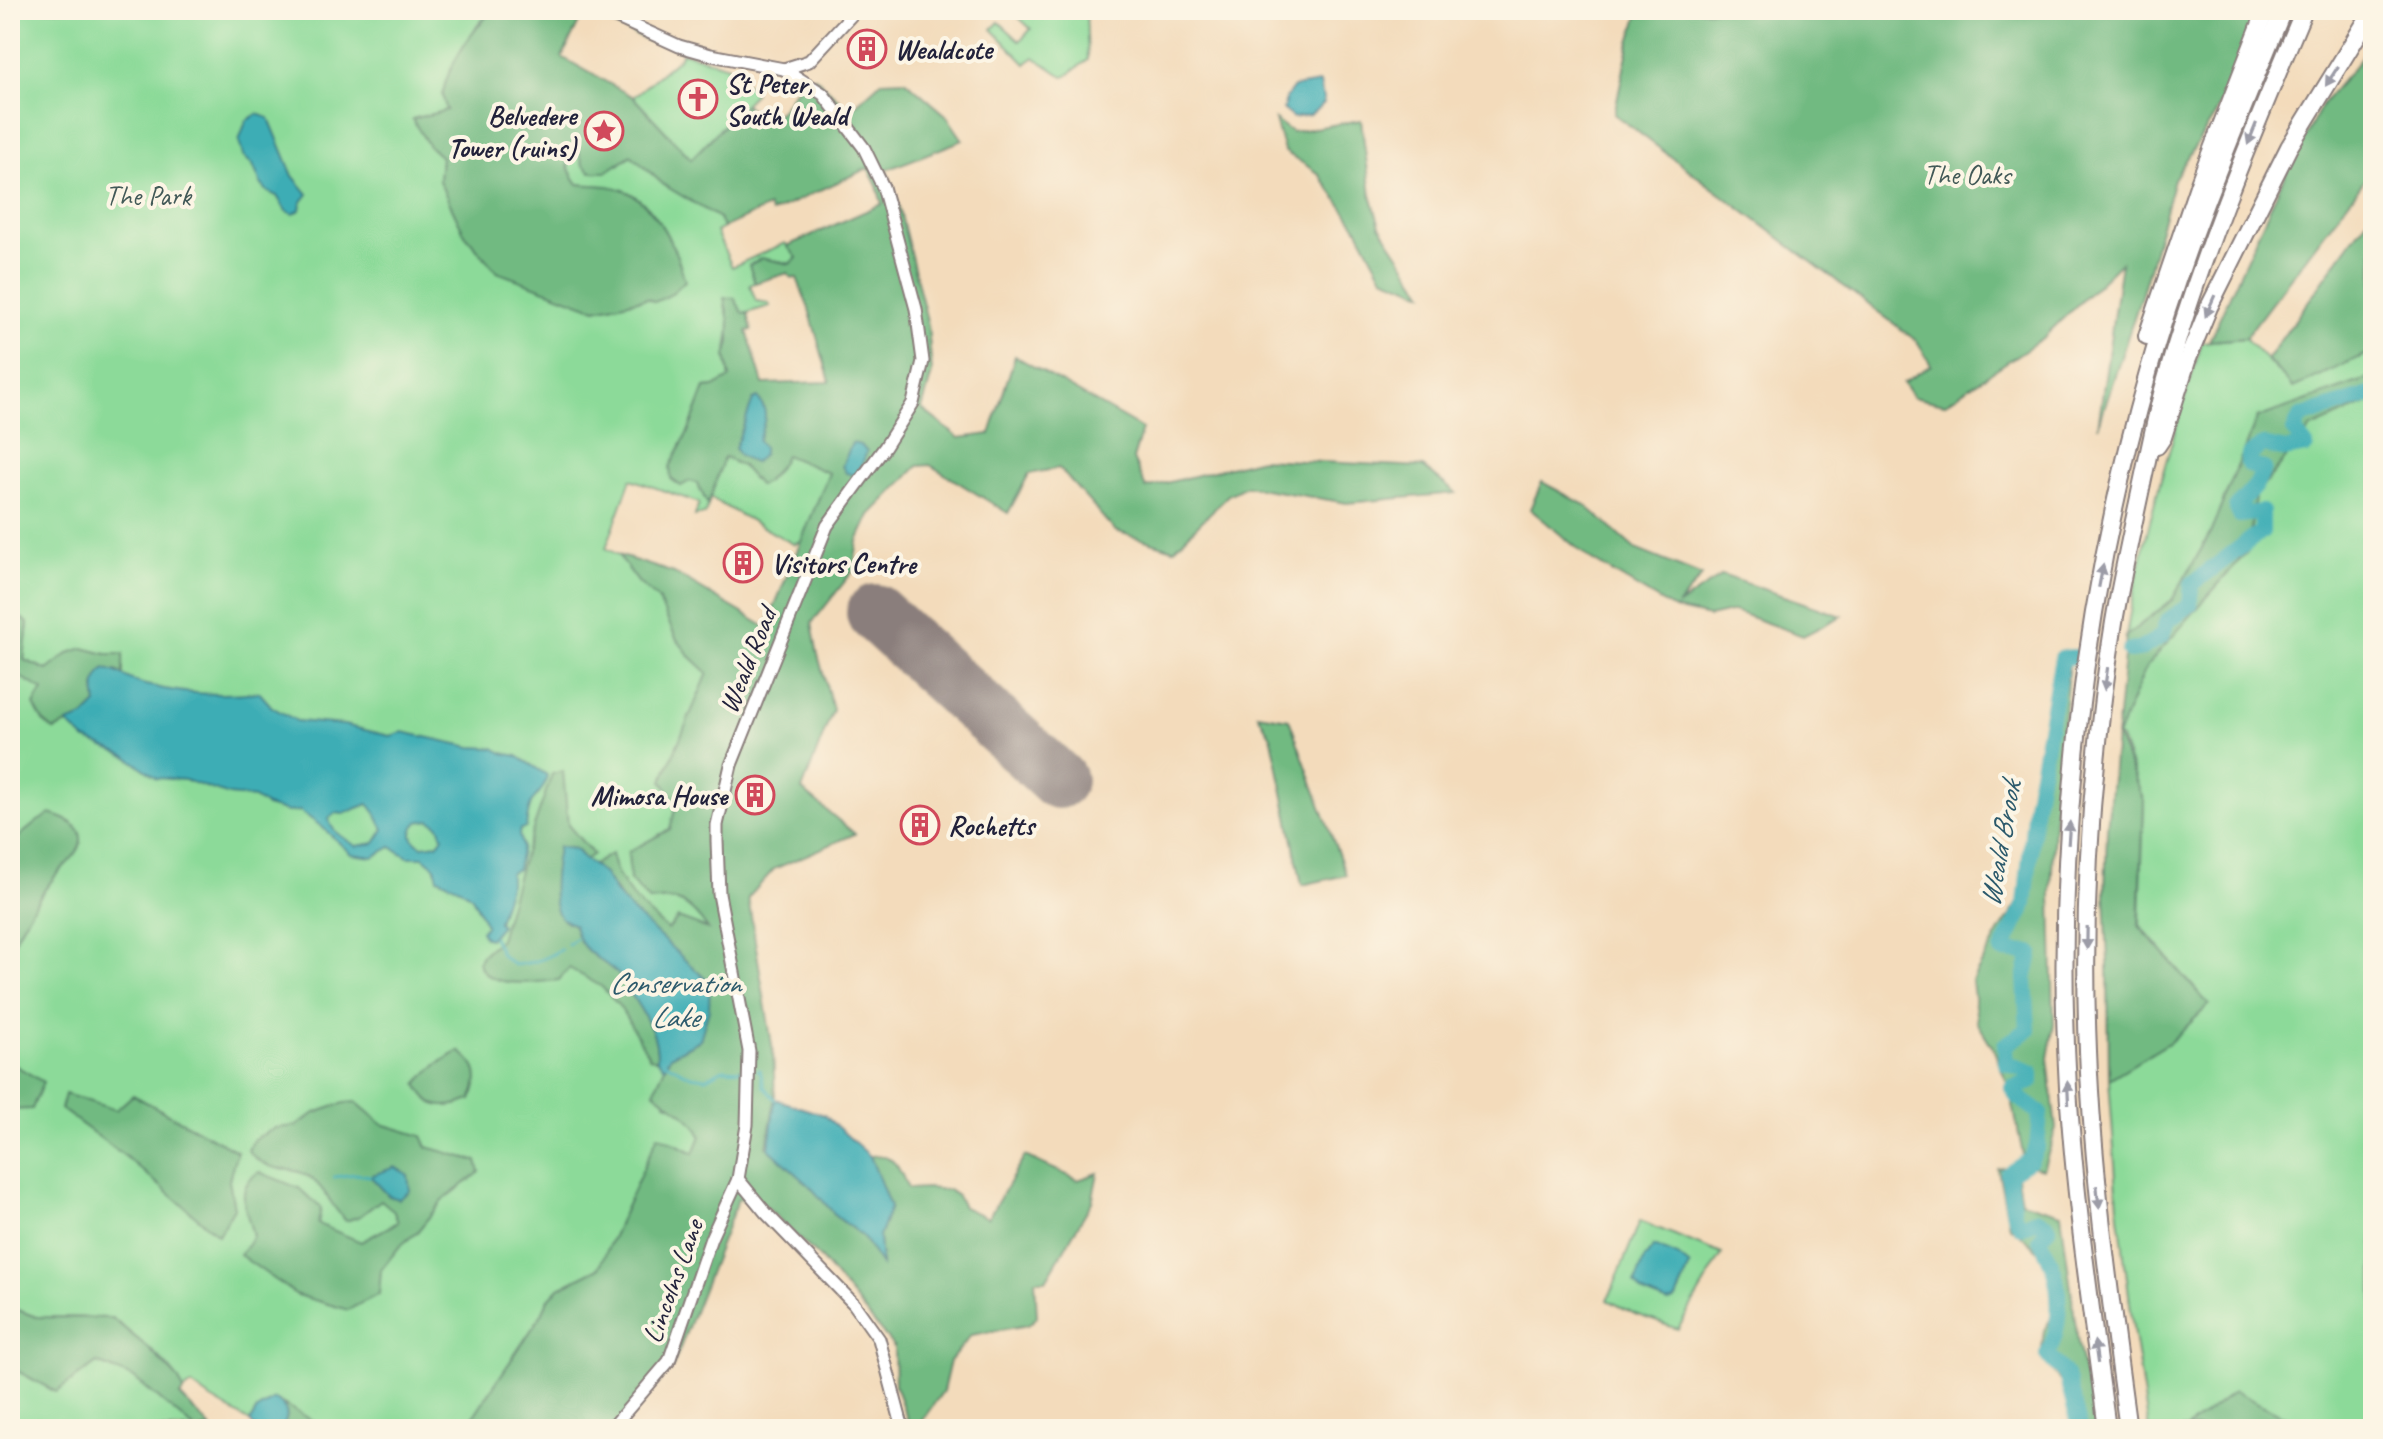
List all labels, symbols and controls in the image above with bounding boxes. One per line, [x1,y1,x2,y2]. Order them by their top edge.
building icon: Wealdcote [846,28,888,70]
place label: Wealdcote [895,32,995,67]
place label: St Peter, South Weald [726,66,852,133]
one-way arrow [2324,66,2339,87]
church icon: St Peter, South Weald [677,78,719,120]
place label: Belvedere Tower (ruins) [448,98,579,165]
place icon: Belvedere Tower (ruins) [583,110,625,152]
one-way arrow [2245,122,2258,146]
park label: The Oaks [1923,157,2013,192]
park label: The Park [105,178,192,213]
one-way arrow [2203,294,2217,317]
building icon: Visitors Centre [722,542,764,584]
place label: Visitors Centre [771,546,918,581]
one-way arrow [2095,563,2107,588]
street label: Weald Road [711,599,786,718]
one-way arrow [2099,667,2112,692]
building icon: Mimosa House [734,774,776,816]
water label: Weald Brook [1970,774,2031,909]
place label: Mimosa House [591,778,730,813]
building icon: Rochetts [899,804,941,846]
place label: Rochetts [948,808,1037,843]
one-way arrow [2063,820,2076,845]
one-way arrow [2080,926,2093,951]
water label: Conservation Lake [610,964,743,1036]
one-way arrow [2062,1080,2075,1105]
one-way arrow [2092,1185,2105,1210]
street label: Lincolns Lane [634,1213,712,1348]
one-way arrow [2089,1339,2102,1364]

